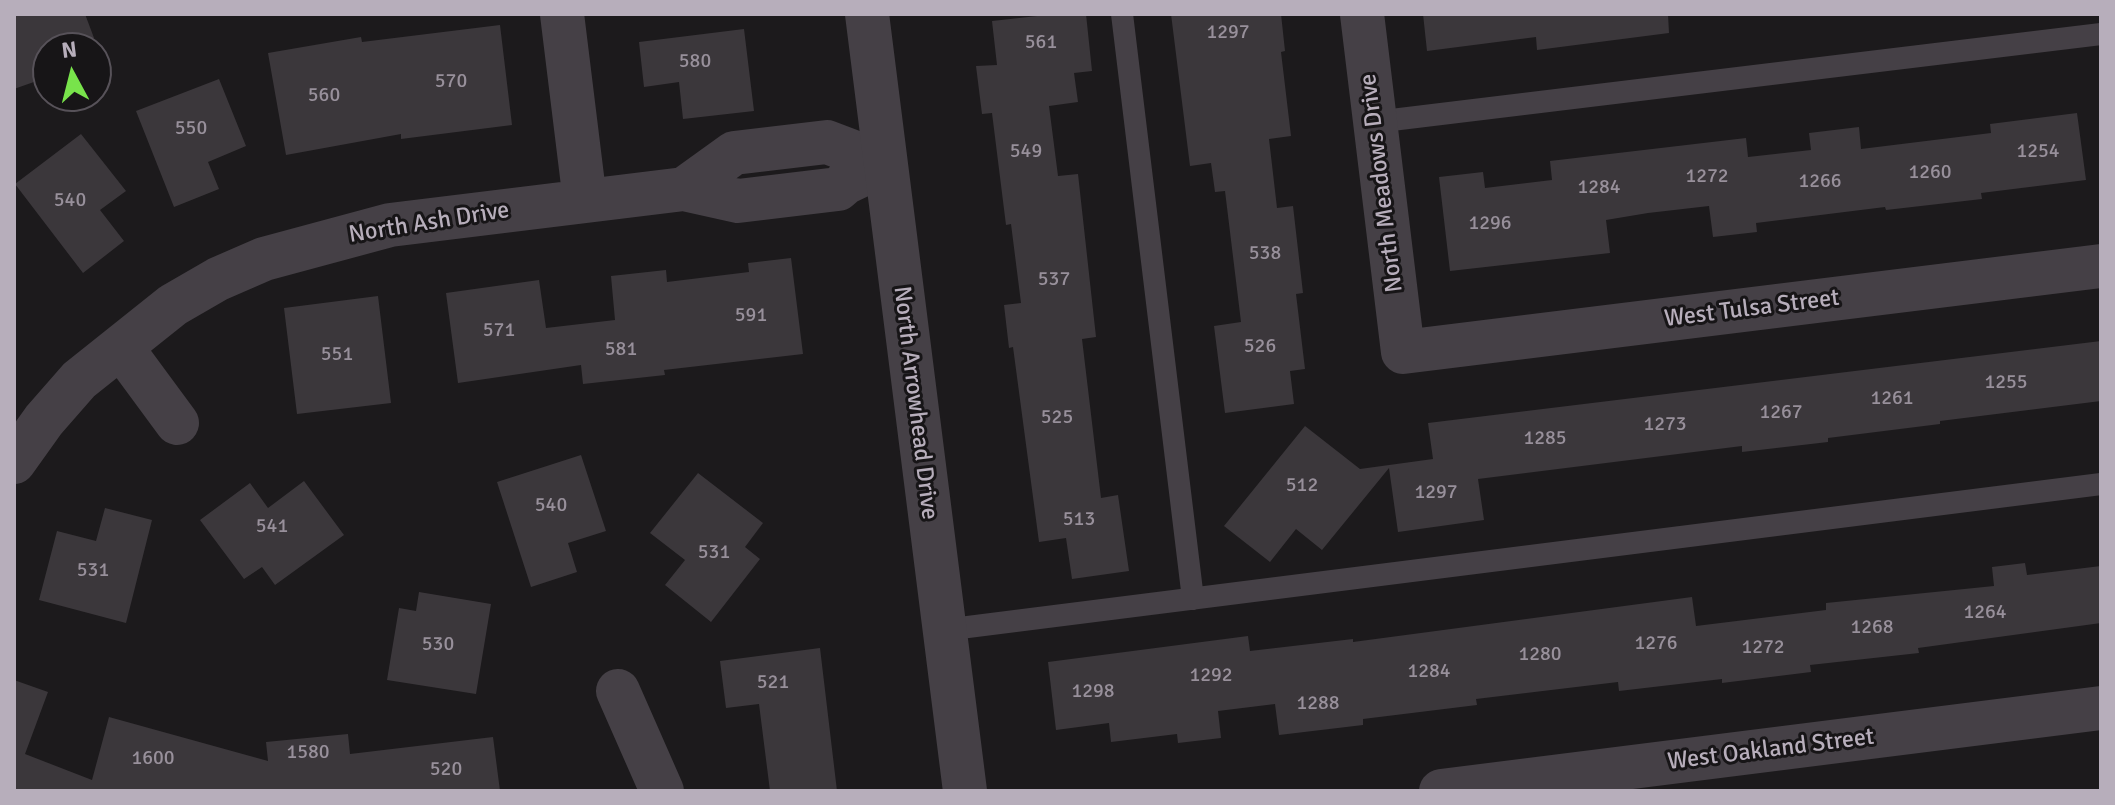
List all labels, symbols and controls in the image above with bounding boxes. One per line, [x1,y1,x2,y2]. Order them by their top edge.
house number: 1297 [1206,21,1250,45]
house number: 561 [1025,31,1057,55]
north arrow [32,32,112,112]
text: N [60,35,79,64]
house number: 580 [679,50,711,74]
house number: 570 [435,70,467,94]
street label: North Meadows Drive [1354,72,1410,294]
house number: 560 [308,84,340,108]
house number: 550 [175,117,207,141]
house number: 549 [1010,140,1042,164]
house number: 1254 [2016,140,2060,164]
house number: 1260 [1908,161,1952,185]
house number: 1272 [1685,165,1729,189]
house number: 1266 [1798,170,1842,194]
house number: 1284 [1577,176,1621,200]
house number: 540 [54,189,86,213]
street label: North Ash Drive [347,196,511,250]
house number: 1296 [1468,212,1512,236]
house number: 538 [1249,242,1281,266]
house number: 537 [1038,268,1070,292]
street label: West Tulsa Street [1663,284,1841,334]
street label: North Arrowhead Drive [886,285,944,521]
house number: 591 [735,304,767,328]
house number: 571 [483,319,515,343]
house number: 526 [1244,335,1276,359]
house number: 581 [605,338,637,362]
house number: 551 [321,343,353,367]
house number: 1255 [1984,371,2028,395]
house number: 1261 [1870,387,1914,411]
house number: 1267 [1759,401,1803,425]
house number: 525 [1041,406,1073,430]
house number: 1273 [1643,413,1687,437]
house number: 1285 [1523,427,1567,451]
house number: 512 [1286,474,1318,498]
house number: 1297 [1414,481,1458,505]
house number: 540 [535,494,567,518]
house number: 513 [1063,508,1095,532]
house number: 541 [256,515,288,539]
house number: 531 [698,541,730,565]
house number: 531 [77,559,109,583]
house number: 1264 [1963,601,2007,625]
house number: 1268 [1850,616,1894,640]
house number: 1276 [1634,632,1678,656]
house number: 530 [422,633,454,657]
house number: 1272 [1741,636,1785,660]
house number: 1280 [1518,643,1562,667]
house number: 1284 [1407,660,1451,684]
house number: 1292 [1189,664,1233,688]
house number: 521 [757,671,789,695]
house number: 1298 [1071,680,1115,704]
house number: 1288 [1296,692,1340,716]
street label: West Oakland Street [1666,723,1876,777]
house number: 1580 [286,741,330,765]
house number: 1600 [131,747,175,771]
house number: 520 [430,758,462,782]

